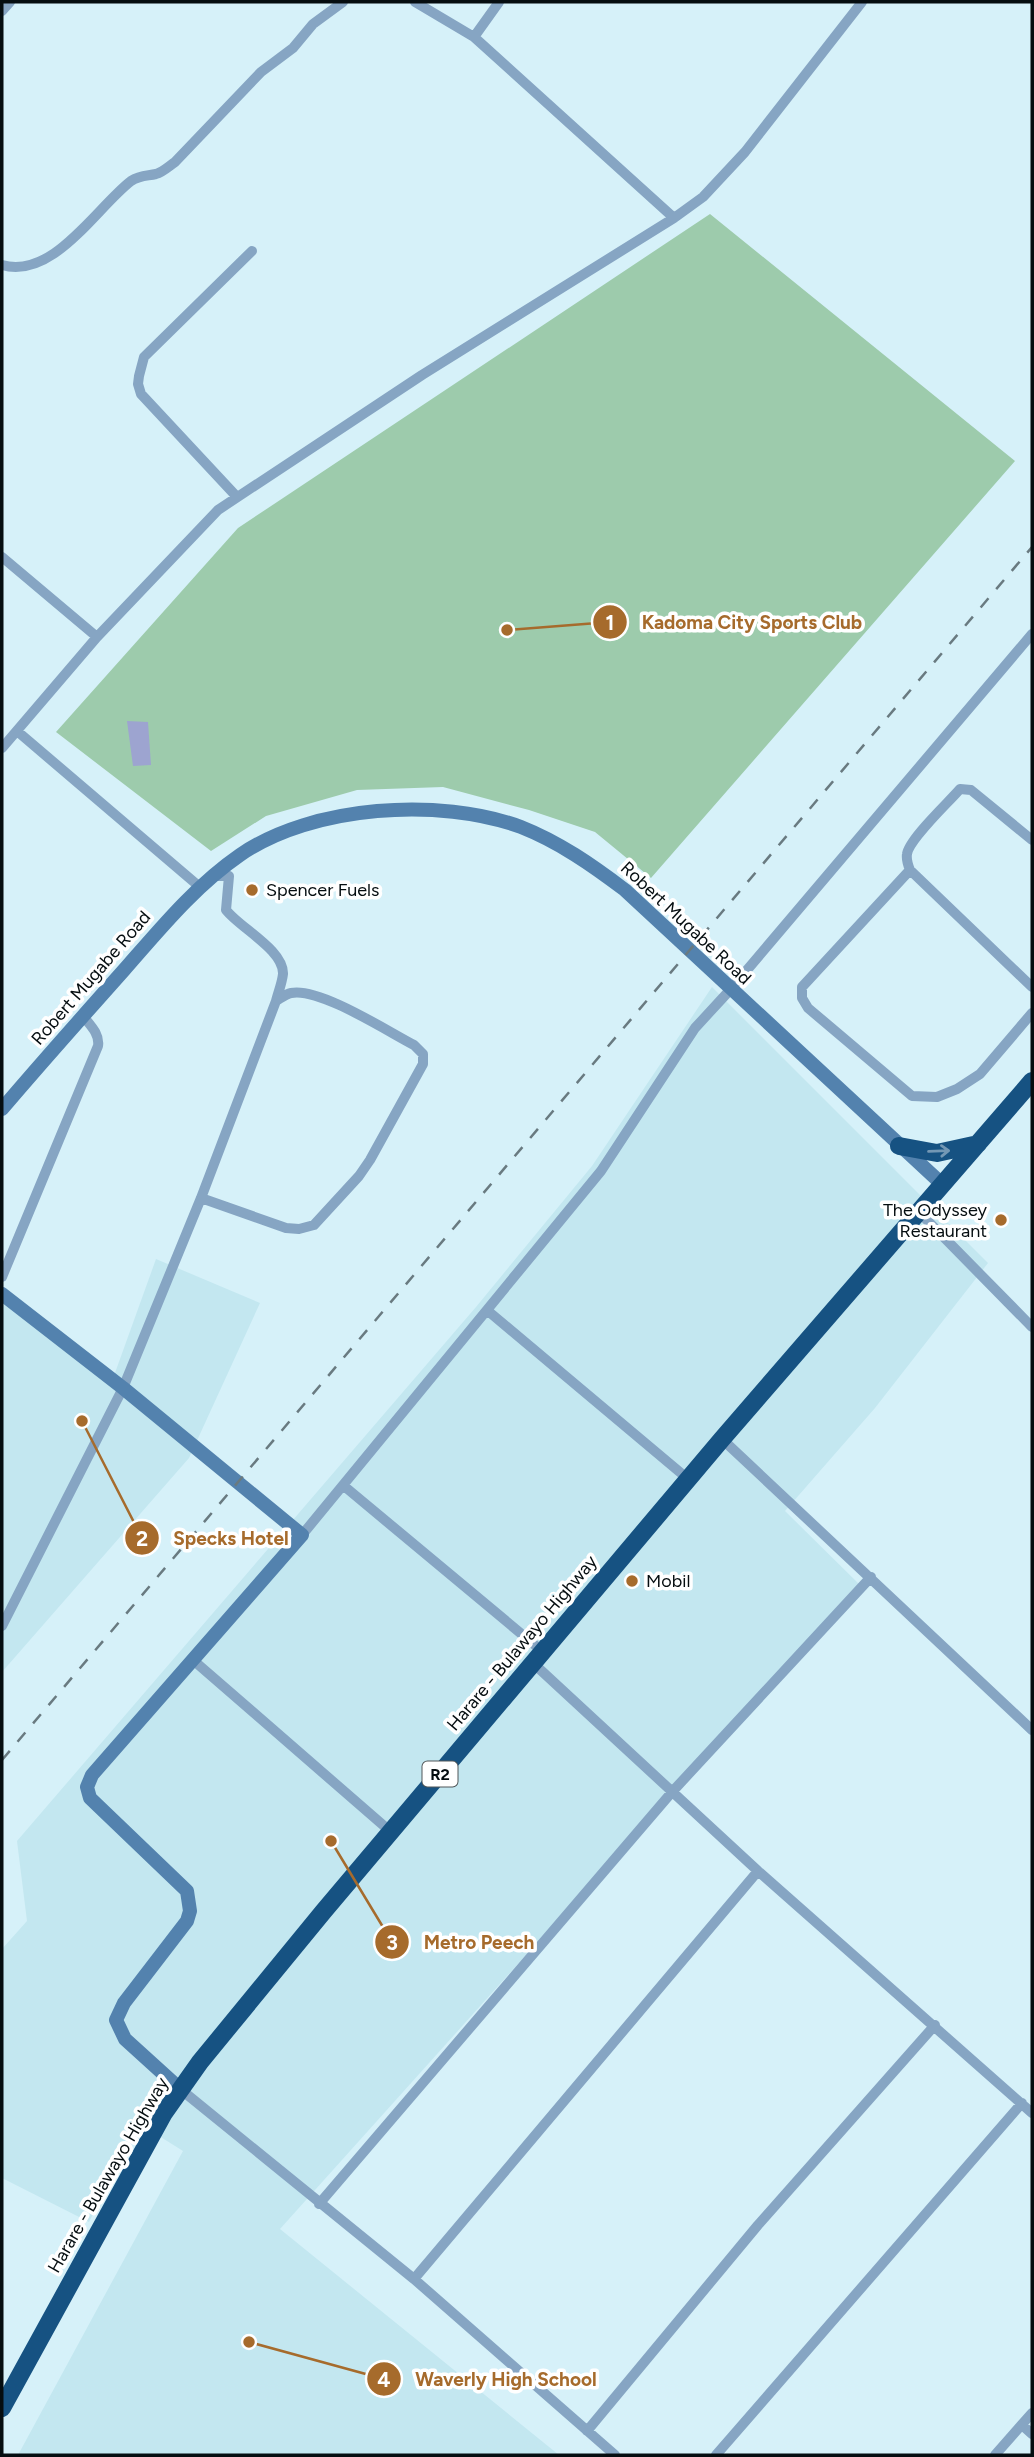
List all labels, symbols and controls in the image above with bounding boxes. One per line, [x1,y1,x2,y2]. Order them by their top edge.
callout: Kadoma City Sports Club [593,602,876,642]
text: 1 [606,610,614,635]
text: Kadoma City Sports Club [642,611,862,634]
street label: Robert Mugabe Road [616,857,756,989]
place label: Spencer Fuels [266,879,379,901]
marker: Spencer Fuels [244,882,260,898]
street label: Robert Mugabe Road [27,906,155,1050]
one-way arrow [927,1145,950,1158]
place label: The Odyssey Restaurant [883,1199,988,1242]
marker: The Odyssey Restaurant [993,1212,1009,1228]
callout: Specks Hotel [124,1518,303,1558]
text: 2 [136,1526,148,1551]
text: Specks Hotel [173,1527,289,1550]
street label: Harare - Bulawayo Highway [442,1550,602,1735]
place label: Mobil [646,1570,690,1592]
marker: Mobil [624,1573,640,1589]
road number: R2 [422,1762,458,1786]
callout: Metro Peech [374,1922,548,1962]
text: 3 [386,1930,398,1955]
text: Metro Peech [424,1931,534,1954]
street label: Harare - Bulawayo Highway [43,2073,173,2277]
callout: Waverly High School [367,2359,611,2399]
text: 4 [377,2367,391,2392]
text: Waverly High School [415,2368,597,2391]

